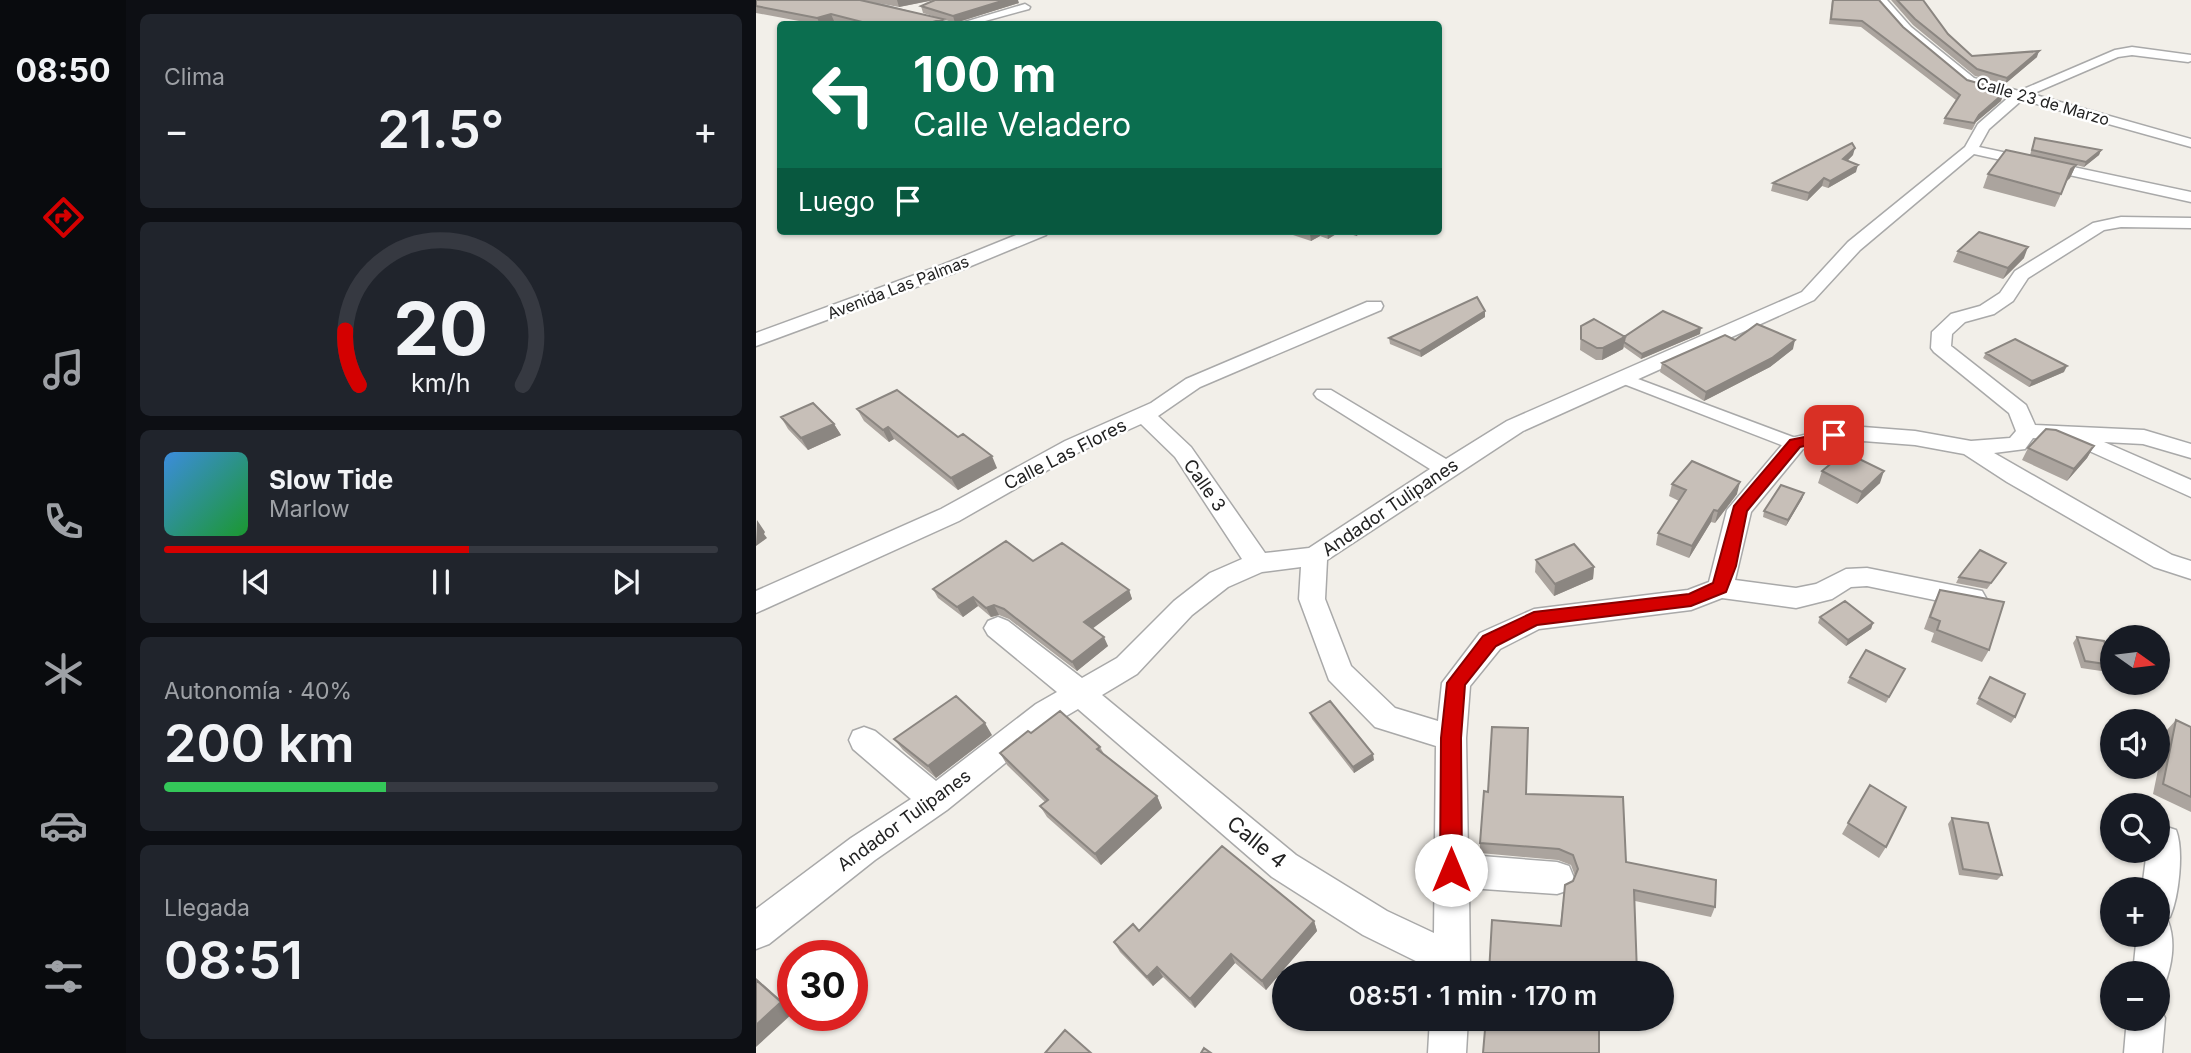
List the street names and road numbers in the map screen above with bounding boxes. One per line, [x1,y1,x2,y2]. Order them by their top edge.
street label: Calle 23 de Marzo [1974,72,2112,130]
street label: Avenida Las Palmas [824,251,972,323]
street label: Calle Las Flores [1000,414,1130,494]
street label: Andador Tulipanes [1318,454,1462,560]
street label: Calle 3 [1180,455,1230,515]
street label: Andador Tulipanes [833,765,975,875]
street label: Calle 4 [1222,811,1292,873]

